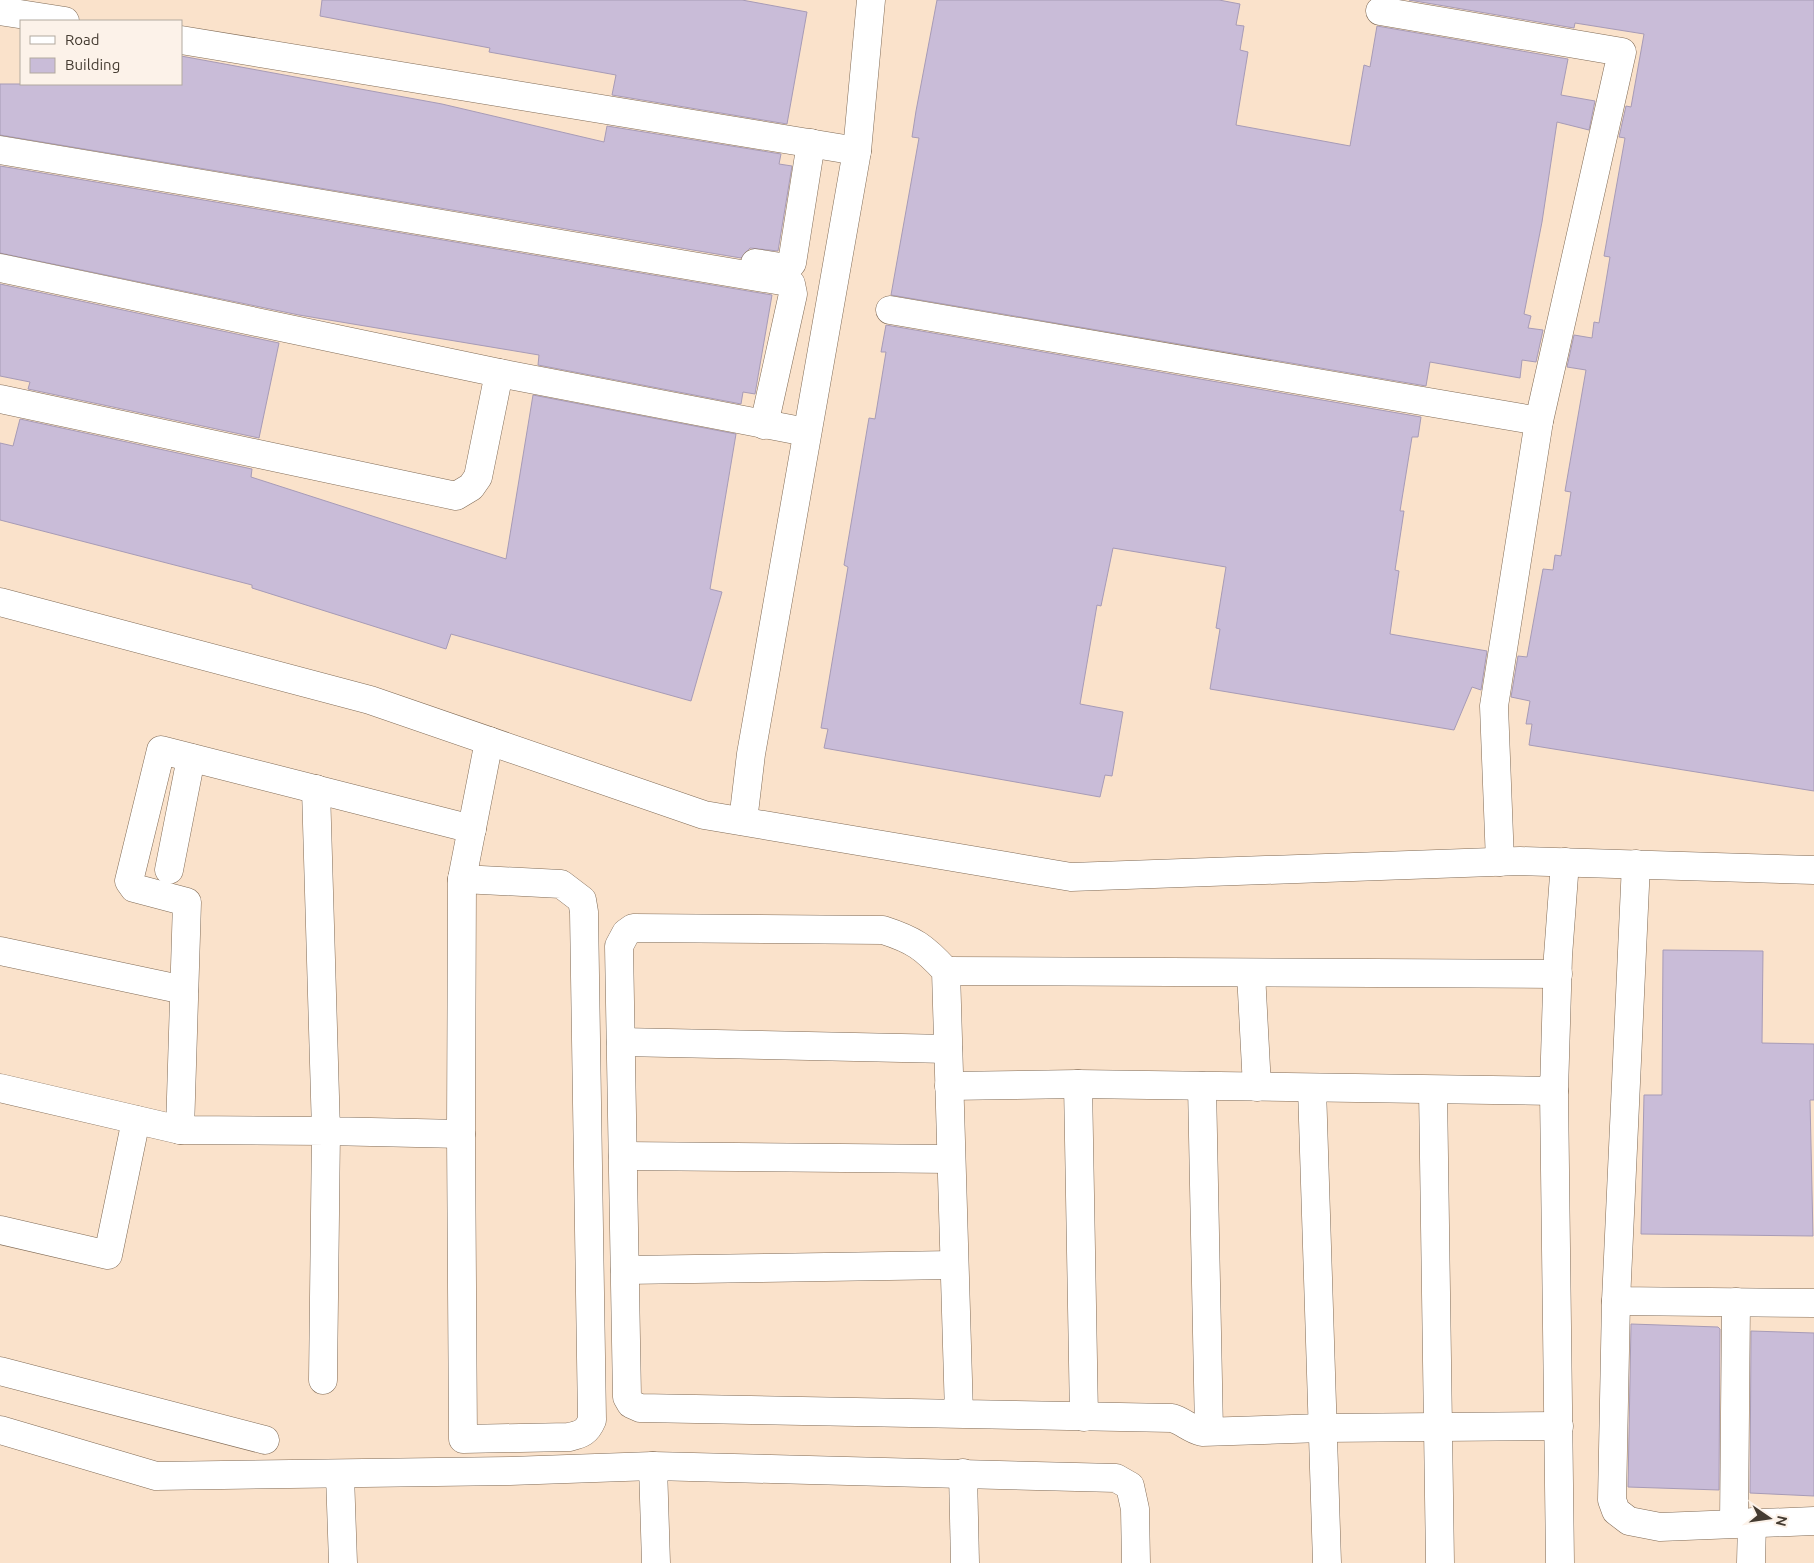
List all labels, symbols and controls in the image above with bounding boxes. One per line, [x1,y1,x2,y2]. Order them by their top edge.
legend [20,20,182,85]
text: Road [65,31,100,48]
text: Building [65,56,120,73]
north arrow [1744,1493,1794,1543]
text: N [1773,1514,1791,1528]

